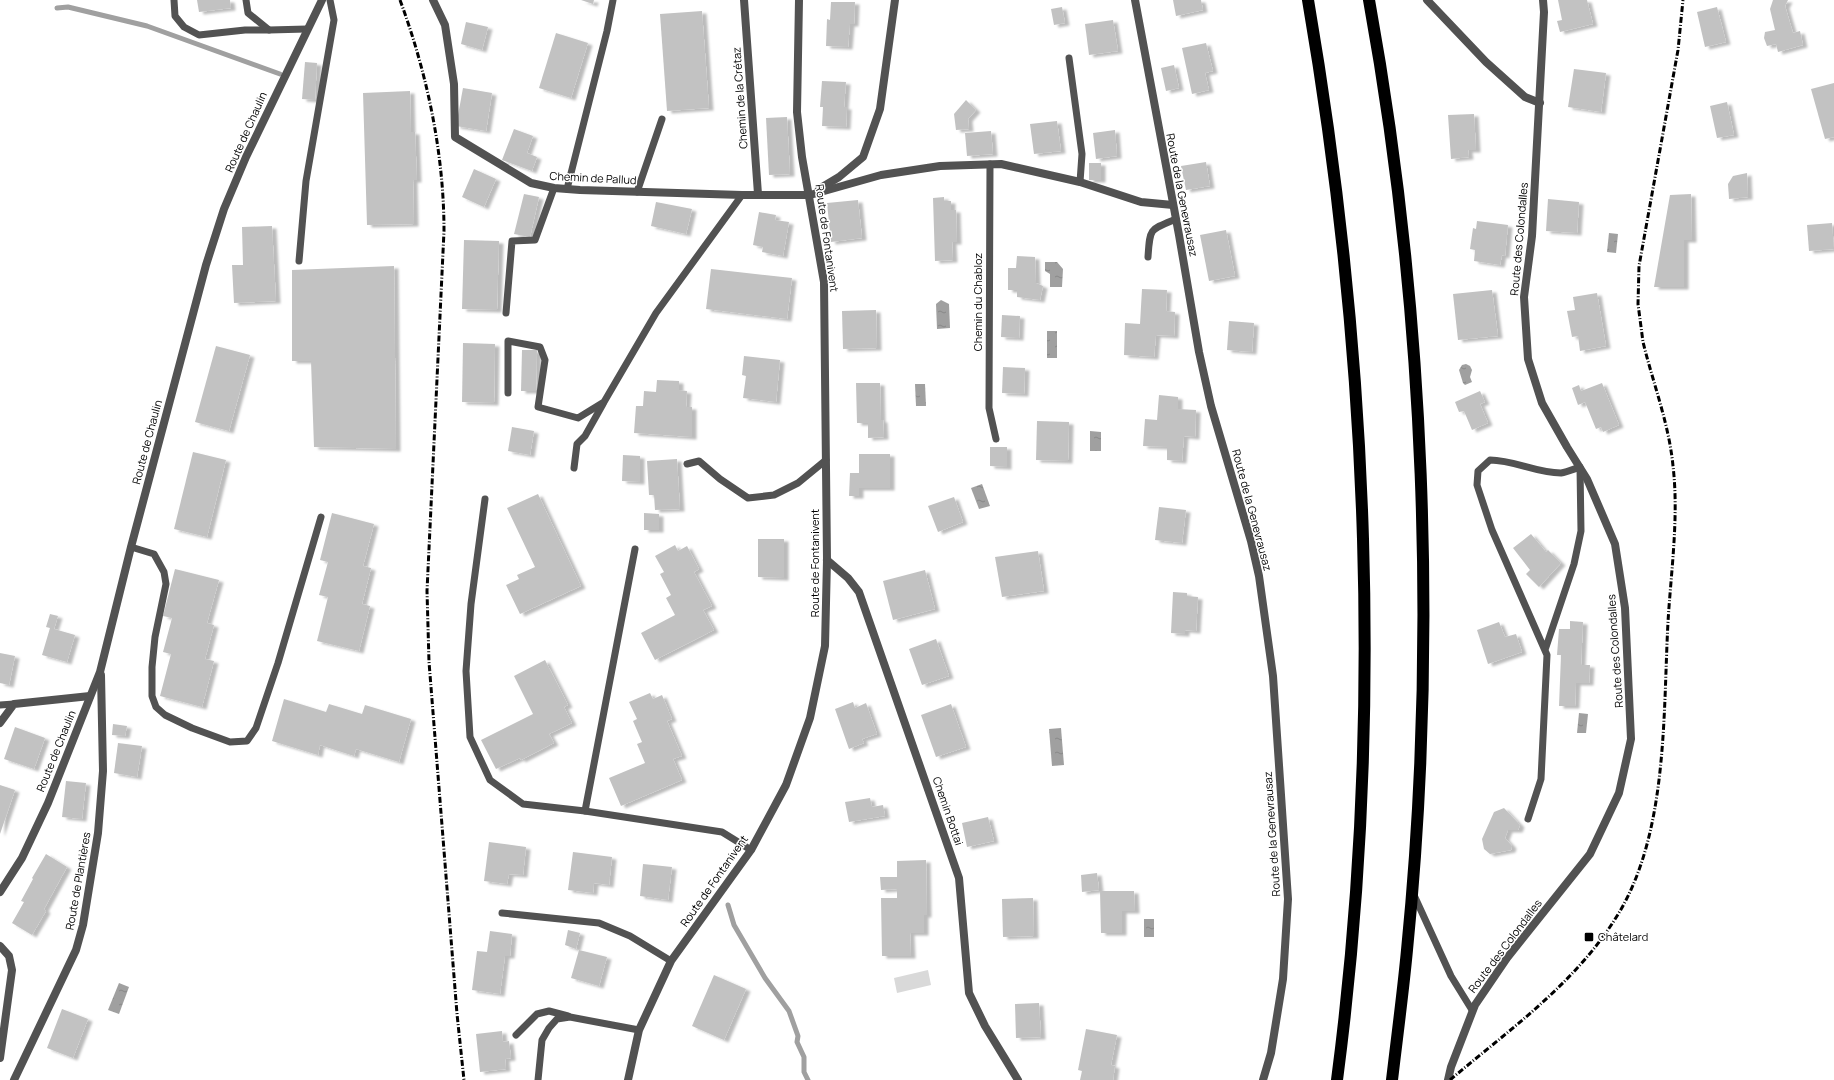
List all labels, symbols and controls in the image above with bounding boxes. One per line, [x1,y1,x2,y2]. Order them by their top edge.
street label: Chemin de la Crétaz [728,46,751,149]
street label: Route de Chaulin [221,89,270,174]
street label: Route de la Genevrausaz [1163,132,1202,258]
street label: Chemin de Pallud [549,168,637,187]
street label: Route des Colondalles [1506,181,1531,296]
street label: Route de Fontanivent [813,183,842,293]
street label: Chemin du Chabloz [970,253,985,351]
street label: Route de Chaulin [128,398,165,486]
street label: Route de la Genevrausaz [1229,447,1276,572]
street label: Route de Fontanivent [807,509,822,617]
street label: Route des Colondalles [1603,594,1626,708]
street label: Route de Chaulin [32,708,79,794]
street label: Route de la Genevrausaz [1260,771,1283,897]
street label: Chemin Bottai [930,775,967,847]
street label: Route de Plantières [62,831,94,931]
street label: Route de Fontanivent [676,832,751,929]
street label: Route des Colondalles [1464,896,1545,996]
place label: Châtelard [1598,929,1648,944]
marker: Châtelard [1583,931,1595,943]

